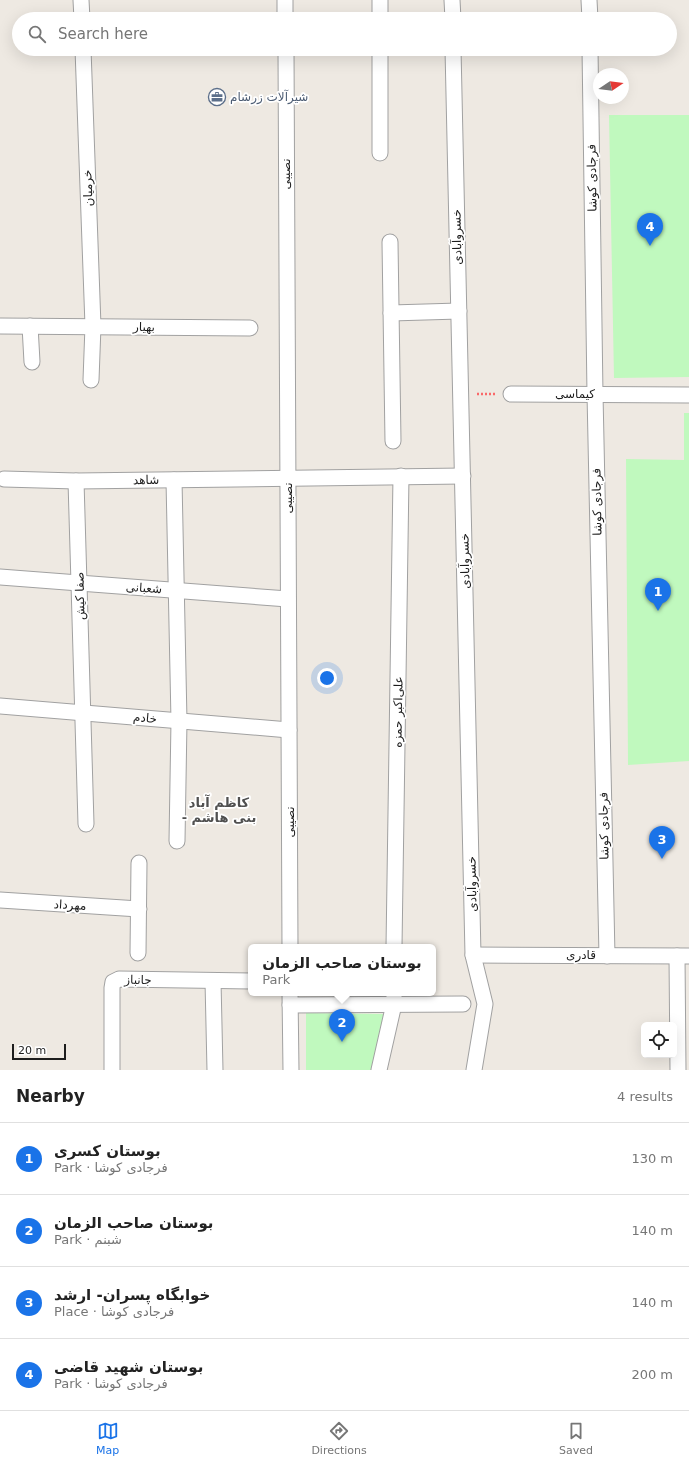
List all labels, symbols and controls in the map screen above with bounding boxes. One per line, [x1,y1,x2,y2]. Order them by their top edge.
search box [12,12,677,56]
icon: search [26,23,48,45]
text: Search here [58,25,148,43]
north arrow [593,68,629,104]
office icon: شیرآلات زرشام [207,87,227,107]
place label: شیرآلات زرشام [230,89,308,105]
street label: فرجادی کوشا [584,144,601,212]
street label: نصیبی [279,159,293,190]
street label: خرمیان [80,169,97,207]
street label: خسروآبادی [449,209,465,265]
pin: 4 [637,213,663,246]
street label: بهیار [132,320,155,335]
street label: کیماسی [555,387,595,401]
street label: فرجادی کوشا [589,468,606,536]
street label: شاهد [133,473,159,487]
street label: نصیبی [281,483,295,514]
street label: خسروآبادی [457,533,473,589]
street label: صفا کیش [73,572,88,620]
pin: 1 [645,578,671,611]
street label: شعبانی [125,580,163,596]
your location [317,668,337,688]
street label: علی‌اکبر حمزه [390,676,407,748]
street label: خادم [133,710,157,726]
street label: فرجادی کوشا [596,792,613,860]
district label: کاظم آباد - بنی هاشم [182,794,256,825]
street label: نصیبی [283,807,297,838]
pin: 3 [649,826,675,859]
street label: خسروآبادی [464,856,480,912]
street label: مهرداد [53,897,87,914]
popup [248,944,436,996]
street label: قادری [566,948,596,963]
text: بوستان صاحب الزمان [262,954,422,972]
text: Park [262,972,290,987]
street label: جانباز [123,973,152,988]
pin: 2 [329,1009,355,1042]
map controls [641,1022,677,1058]
button: locate [641,1022,677,1058]
scale bar [12,1042,66,1061]
text: 20 m [18,1044,46,1057]
text: Nearby [16,1086,85,1106]
text: 4 results [617,1089,673,1104]
text: بوستان کسری [54,1142,161,1160]
text: 1 [24,1151,34,1166]
text: 130 m [631,1151,673,1166]
text: Park · فرجادی کوشا [54,1160,168,1175]
text: بوستان صاحب الزمان [54,1214,213,1232]
text: 2 [24,1223,34,1238]
text: 140 m [631,1223,673,1238]
text: Park · شبنم [54,1232,122,1247]
text: خوابگاه پسران- ارشد [54,1286,210,1304]
text: 3 [24,1295,34,1310]
text: 140 m [631,1295,673,1310]
text: Place · فرجادی کوشا [54,1304,174,1319]
text: بوستان شهید قاضی [54,1358,203,1376]
text: 4 [24,1367,34,1382]
text: 200 m [631,1367,673,1382]
text: Park · فرجادی کوشا [54,1376,168,1391]
tab: Map [96,1420,119,1457]
tab: Directions [311,1420,367,1457]
tab: Saved [559,1420,593,1457]

